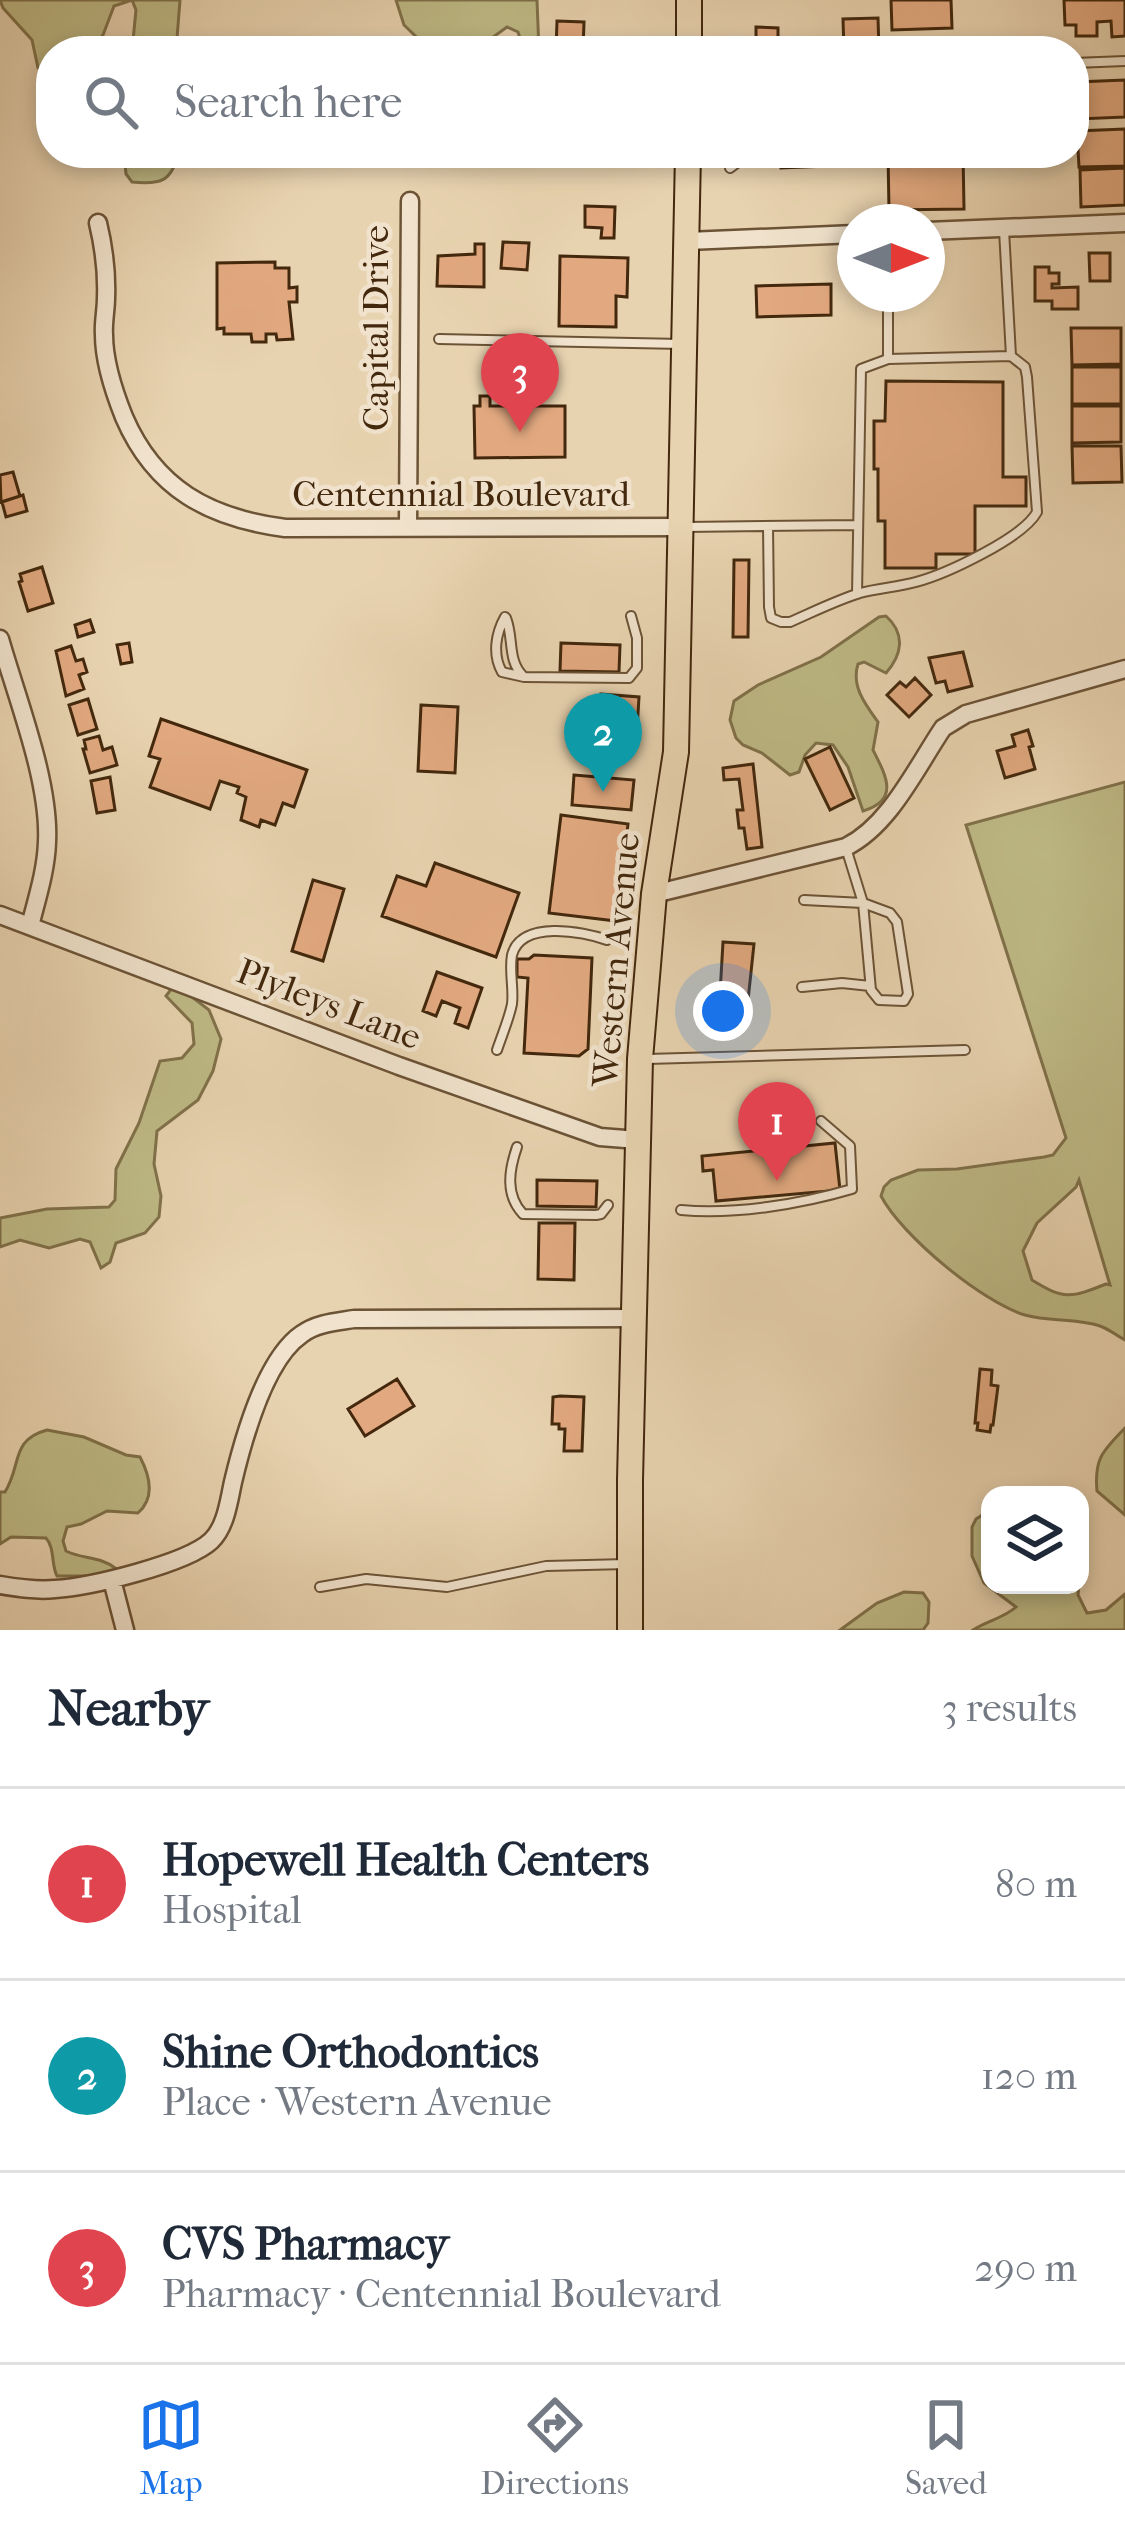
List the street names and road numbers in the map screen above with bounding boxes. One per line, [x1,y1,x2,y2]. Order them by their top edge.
street label: Capital Drive [355,225,397,431]
street label: Centennial Boulevard [292,473,630,515]
street label: Western Avenue [584,831,648,1090]
street label: Plyleys Lane [231,950,427,1058]

